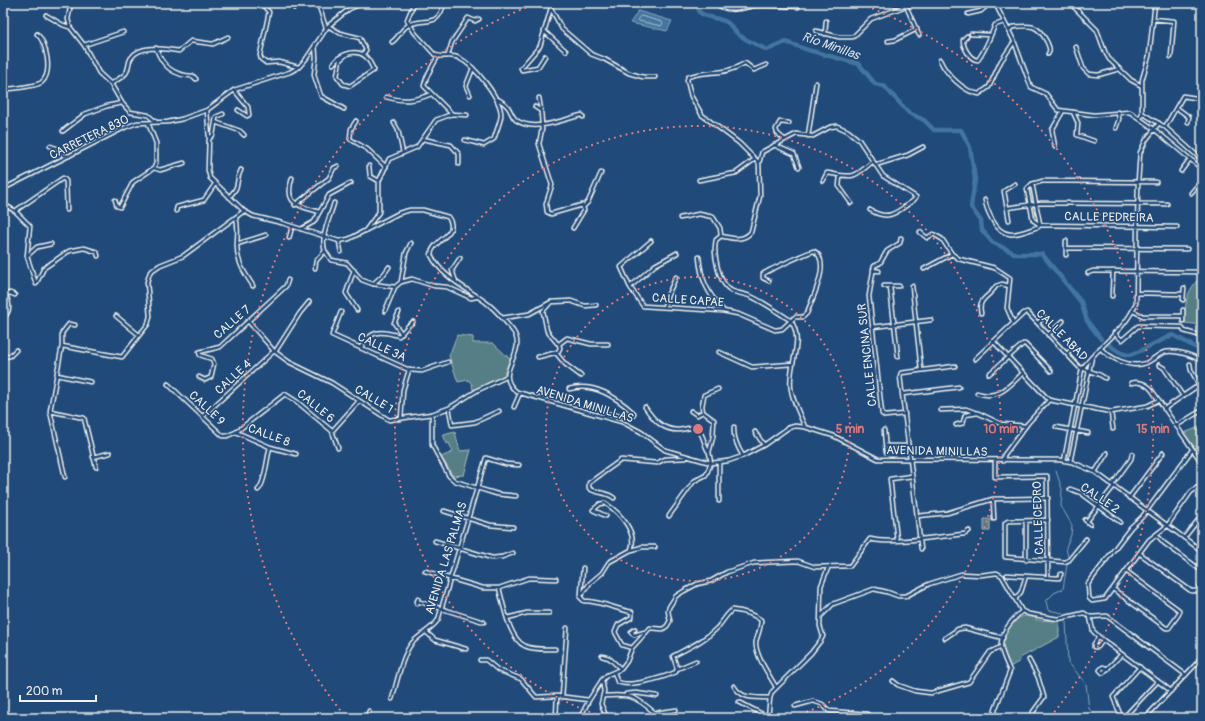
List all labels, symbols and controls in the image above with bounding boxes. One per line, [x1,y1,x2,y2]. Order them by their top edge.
water label: Río Minillas [800,29,864,64]
street label: CARRETERA 830 [47,112,131,163]
street label: CALLE PEDREIRA [1064,209,1154,226]
street label: CALLE CAPAE [651,291,724,310]
street label: CALLE 7 [211,302,254,342]
street label: CALLE ENCINA SUR [855,303,880,407]
street label: CALLE ABAD [1033,306,1091,365]
street label: CALLE 3A [355,330,409,365]
street label: CALLE 4 [212,357,255,398]
street label: CALLE 1 [352,382,396,417]
street label: AVENIDA MINILLAS [534,383,635,426]
street label: CALLE 6 [294,387,338,426]
street label: CALLE 9 [186,388,228,429]
street label: CALLE 8 [246,421,292,450]
centre of rings [691,422,705,436]
text: 5 min [836,422,864,437]
text: 10 min [984,422,1019,437]
text: 15 min [1136,422,1170,437]
street label: AVENIDA MINILLAS [886,443,988,460]
street label: CALLE 2 [1077,480,1123,517]
street label: CALLE CEDRO [1030,481,1047,555]
street label: AVENIDA LAS PALMAS [422,500,471,616]
scale bar [20,677,96,703]
text: 200 m [26,684,63,699]

